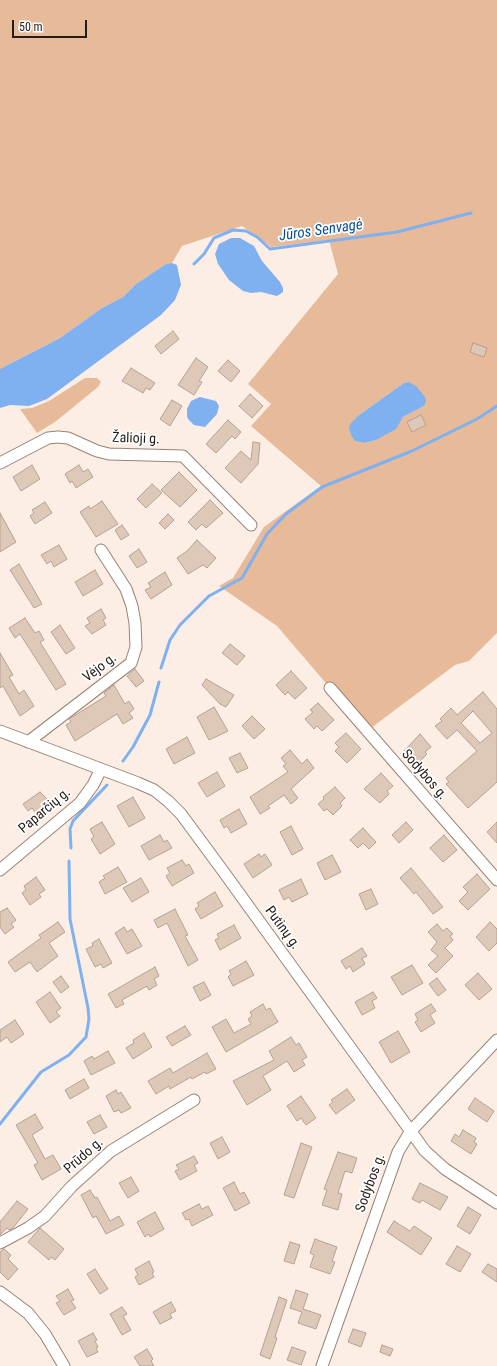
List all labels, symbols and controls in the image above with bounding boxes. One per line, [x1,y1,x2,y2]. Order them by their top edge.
scale bar [14,12,89,38]
text: 50 m [19,20,43,34]
water label: Jūros Senvagė [278,216,364,246]
street label: Žalioji g. [112,430,160,448]
street label: Vėjo g. [80,650,120,686]
street label: Sodybos g. [398,746,450,804]
street label: Paparčių g. [16,785,74,837]
street label: Putinų g. [261,903,303,953]
street label: Prūdo g. [61,1134,107,1178]
street label: Sodybos g. [353,1151,389,1215]

